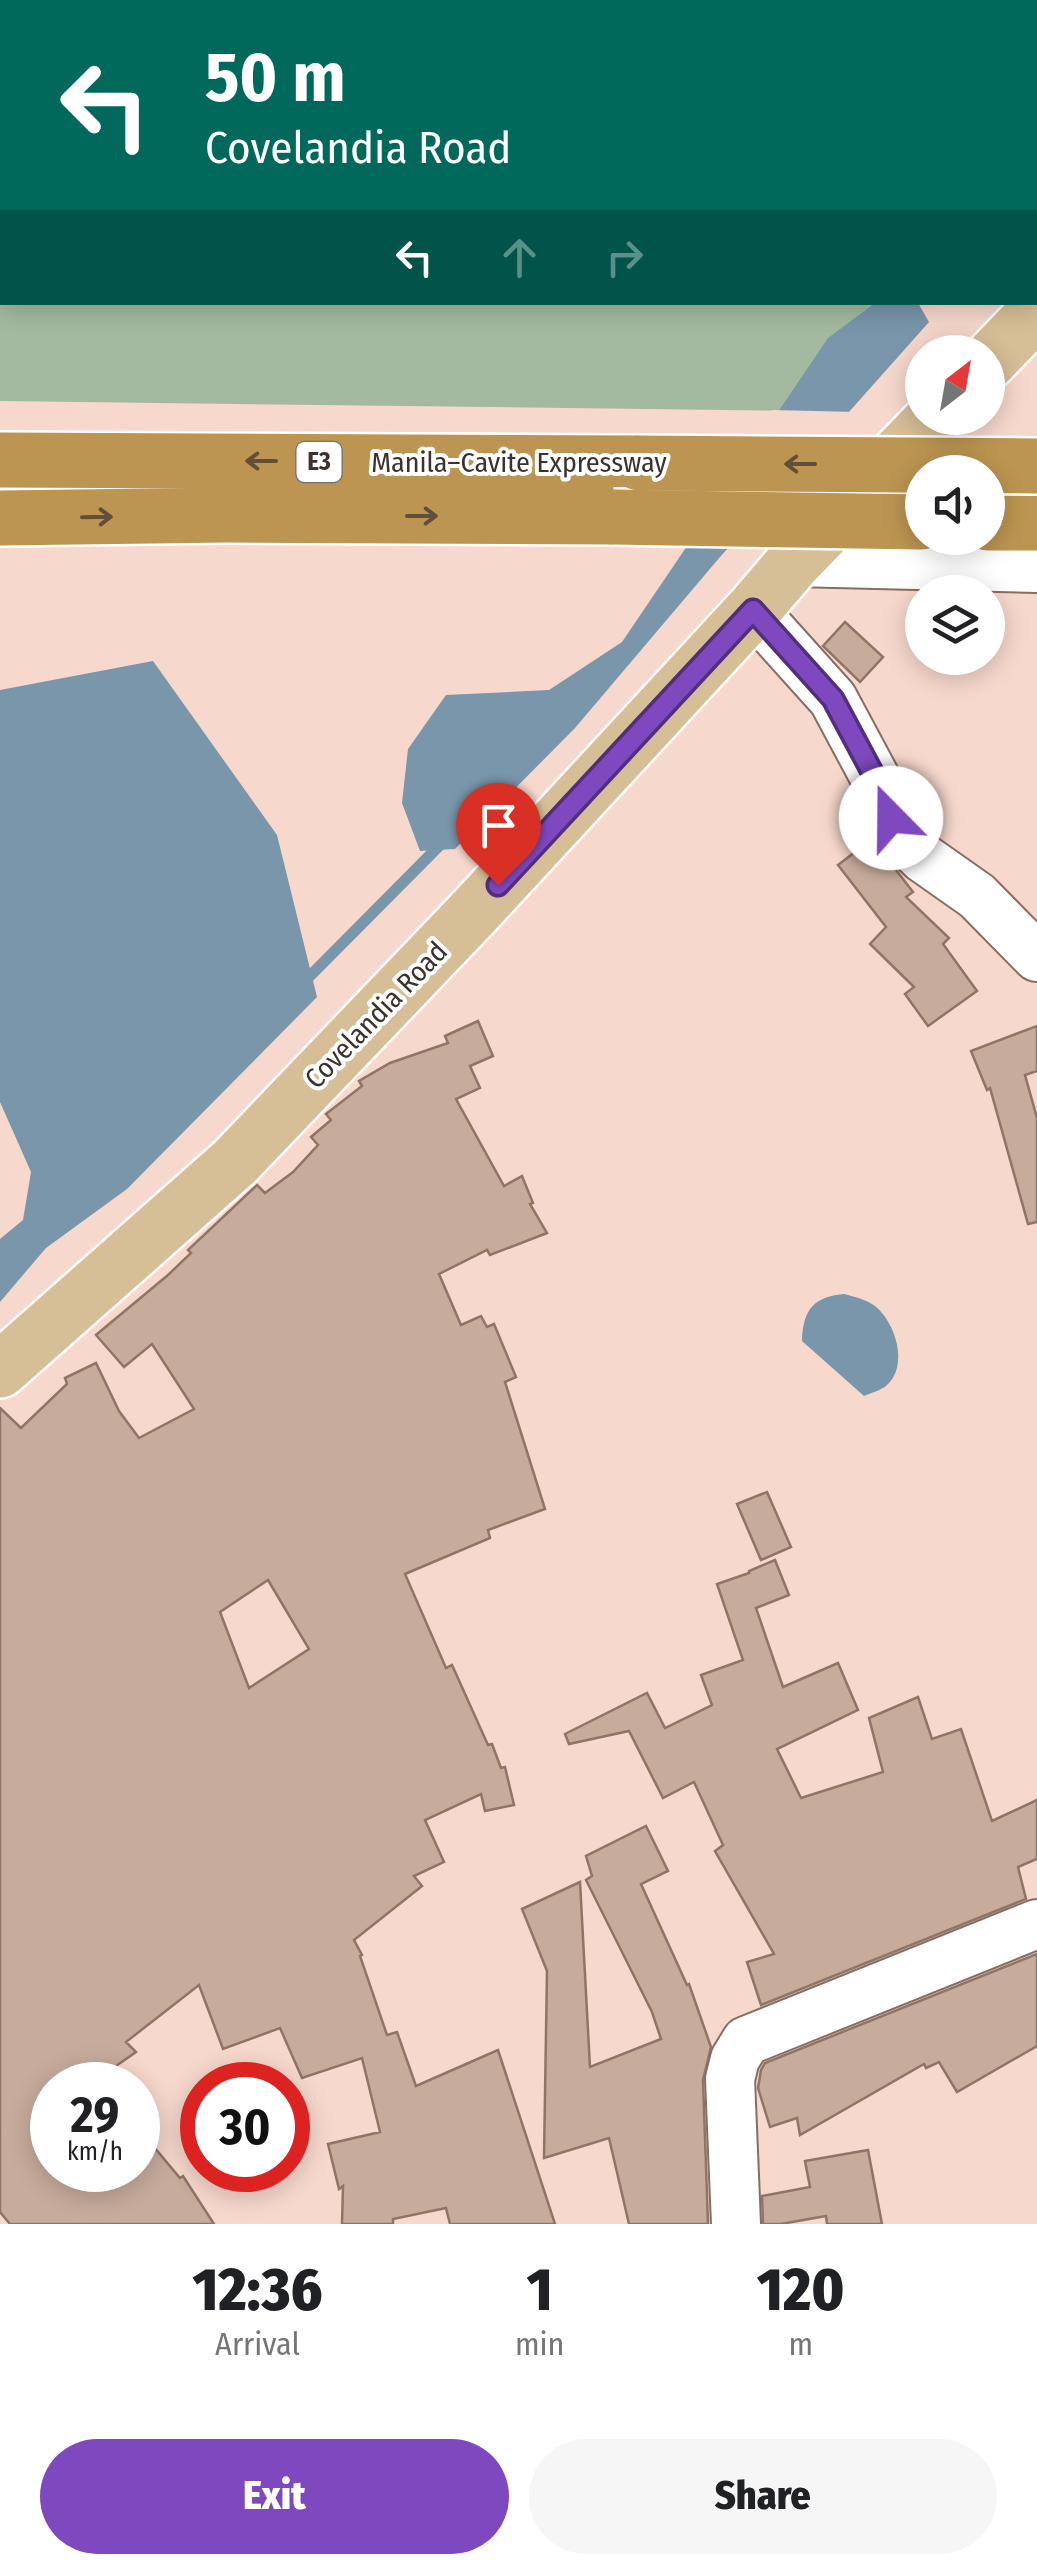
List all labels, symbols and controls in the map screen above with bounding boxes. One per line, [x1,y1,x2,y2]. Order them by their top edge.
text: 50 m [205,36,346,120]
icon: left [40,40,170,170]
text: Covelandia Road [205,121,511,175]
icon: left [387,230,442,285]
icon: ahead [492,230,547,285]
icon: right [597,230,652,285]
north arrow [905,335,1005,435]
map controls [905,335,1005,675]
road number: E3 [296,442,342,482]
street label: Manila–Cavite Expressway [371,446,667,479]
one-way arrow [246,452,278,470]
one-way arrow [784,454,816,474]
button: sound [905,455,1005,555]
one-way arrow [406,506,438,526]
one-way arrow [81,507,113,526]
button: layers [905,575,1005,675]
position arrow [839,766,943,870]
pin [456,783,541,886]
icon: arrive [471,798,526,853]
street label: Covelandia Road [298,935,454,1095]
speed limit sign: 30 [180,2062,310,2192]
text: 29 [71,2085,119,2145]
text: km/h [67,2137,123,2167]
text: 12:36 [193,2254,322,2326]
text: 1 [527,2254,553,2326]
text: 120 [757,2254,844,2326]
text: Arrival [215,2325,300,2363]
text: min [515,2325,564,2363]
text: m [788,2325,813,2363]
button: Exit [40,2439,509,2554]
button: Share [529,2439,997,2554]

